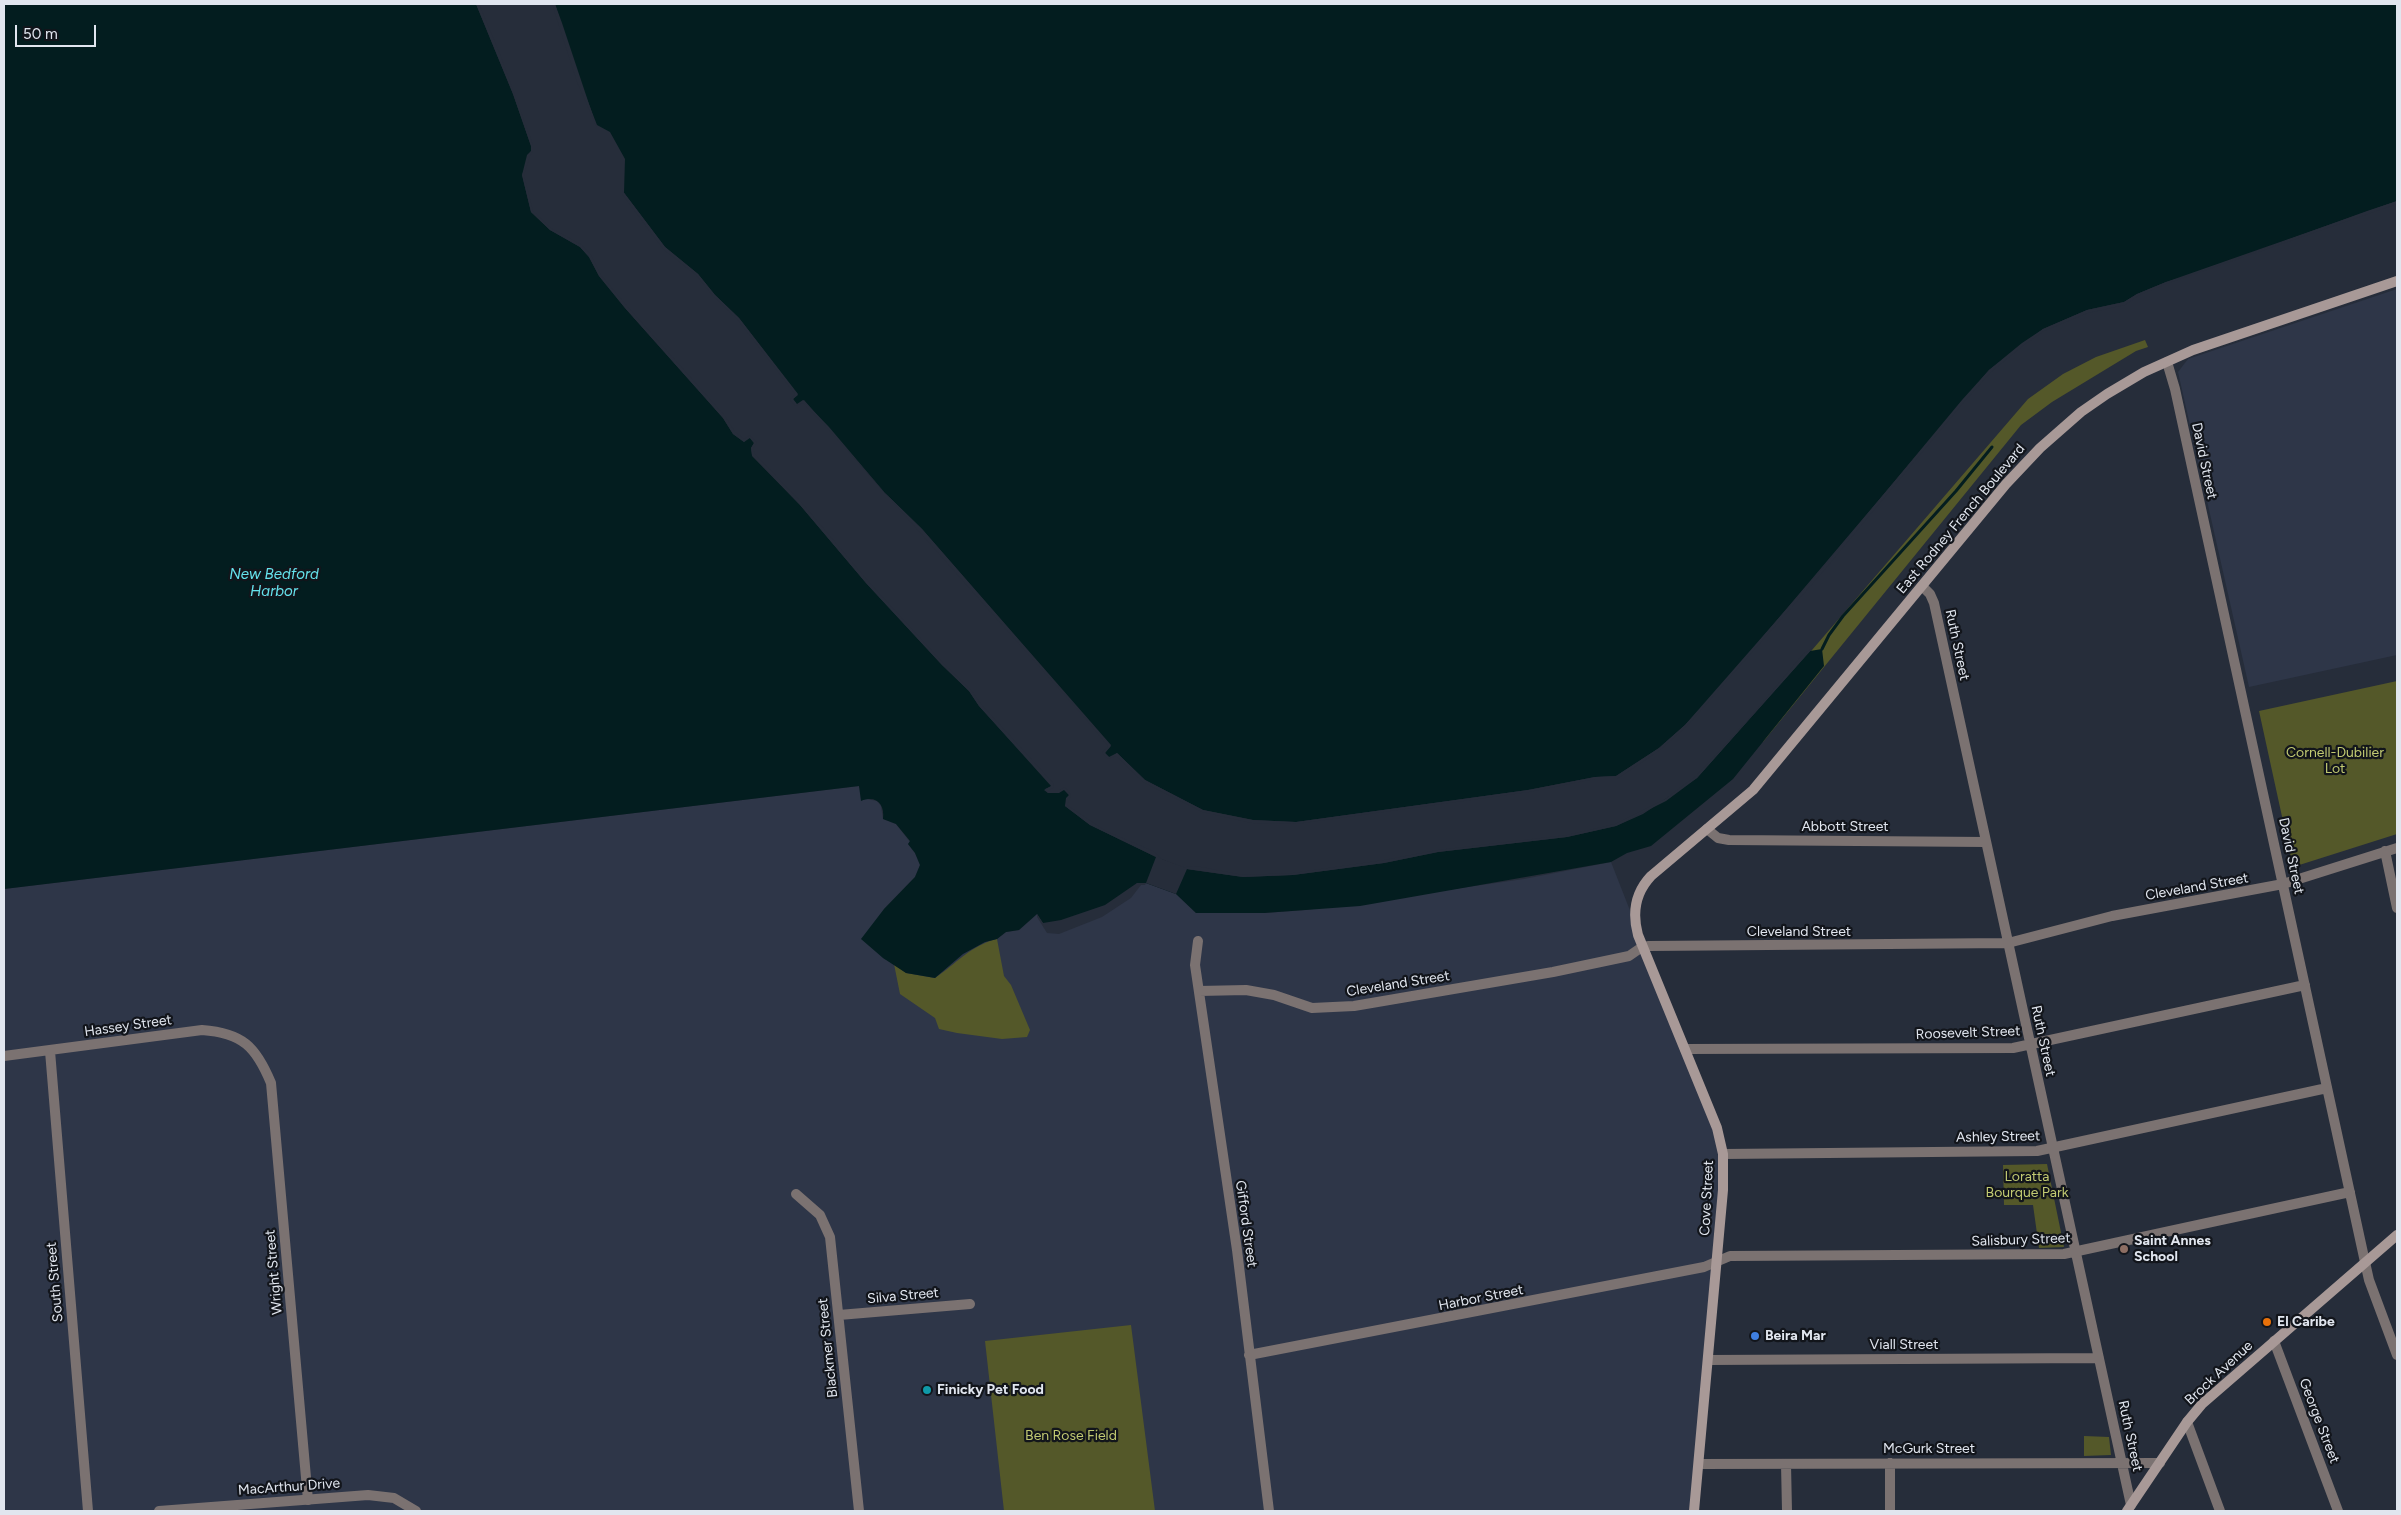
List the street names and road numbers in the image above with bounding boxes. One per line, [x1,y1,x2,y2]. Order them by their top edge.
street label: David Street [2188,421,2220,501]
street label: East Rodney French Boulevard [1893,441,2029,597]
street label: Ruth Street [1941,608,1973,682]
street label: David Street [2275,816,2307,896]
street label: Abbott Street [1801,819,1889,835]
street label: Cleveland Street [2144,870,2250,904]
street label: Cleveland Street [1747,924,1851,940]
street label: Cleveland Street [1345,968,1451,1000]
street label: Ruth Street [2027,1004,2059,1078]
street label: Hassey Street [83,1012,173,1040]
street label: Roosevelt Street [1915,1023,2021,1043]
street label: Ashley Street [1956,1128,2040,1146]
street label: Cove Street [1697,1160,1717,1236]
street label: Gifford Street [1232,1179,1260,1269]
street label: Wright Street [262,1229,286,1315]
street label: Salisbury Street [1971,1230,2071,1250]
street label: South Street [43,1241,67,1323]
street label: Harbor Street [1437,1282,1525,1314]
street label: Silva Street [866,1285,940,1307]
street label: Blackmer Street [814,1297,842,1399]
street label: Viall Street [1870,1337,1938,1353]
street label: Brock Avenue [2182,1337,2256,1409]
street label: George Street [2295,1376,2343,1466]
street label: Ruth Street [2114,1399,2146,1473]
street label: McGurk Street [1883,1441,1975,1457]
street label: MacArthur Drive [237,1475,341,1499]

